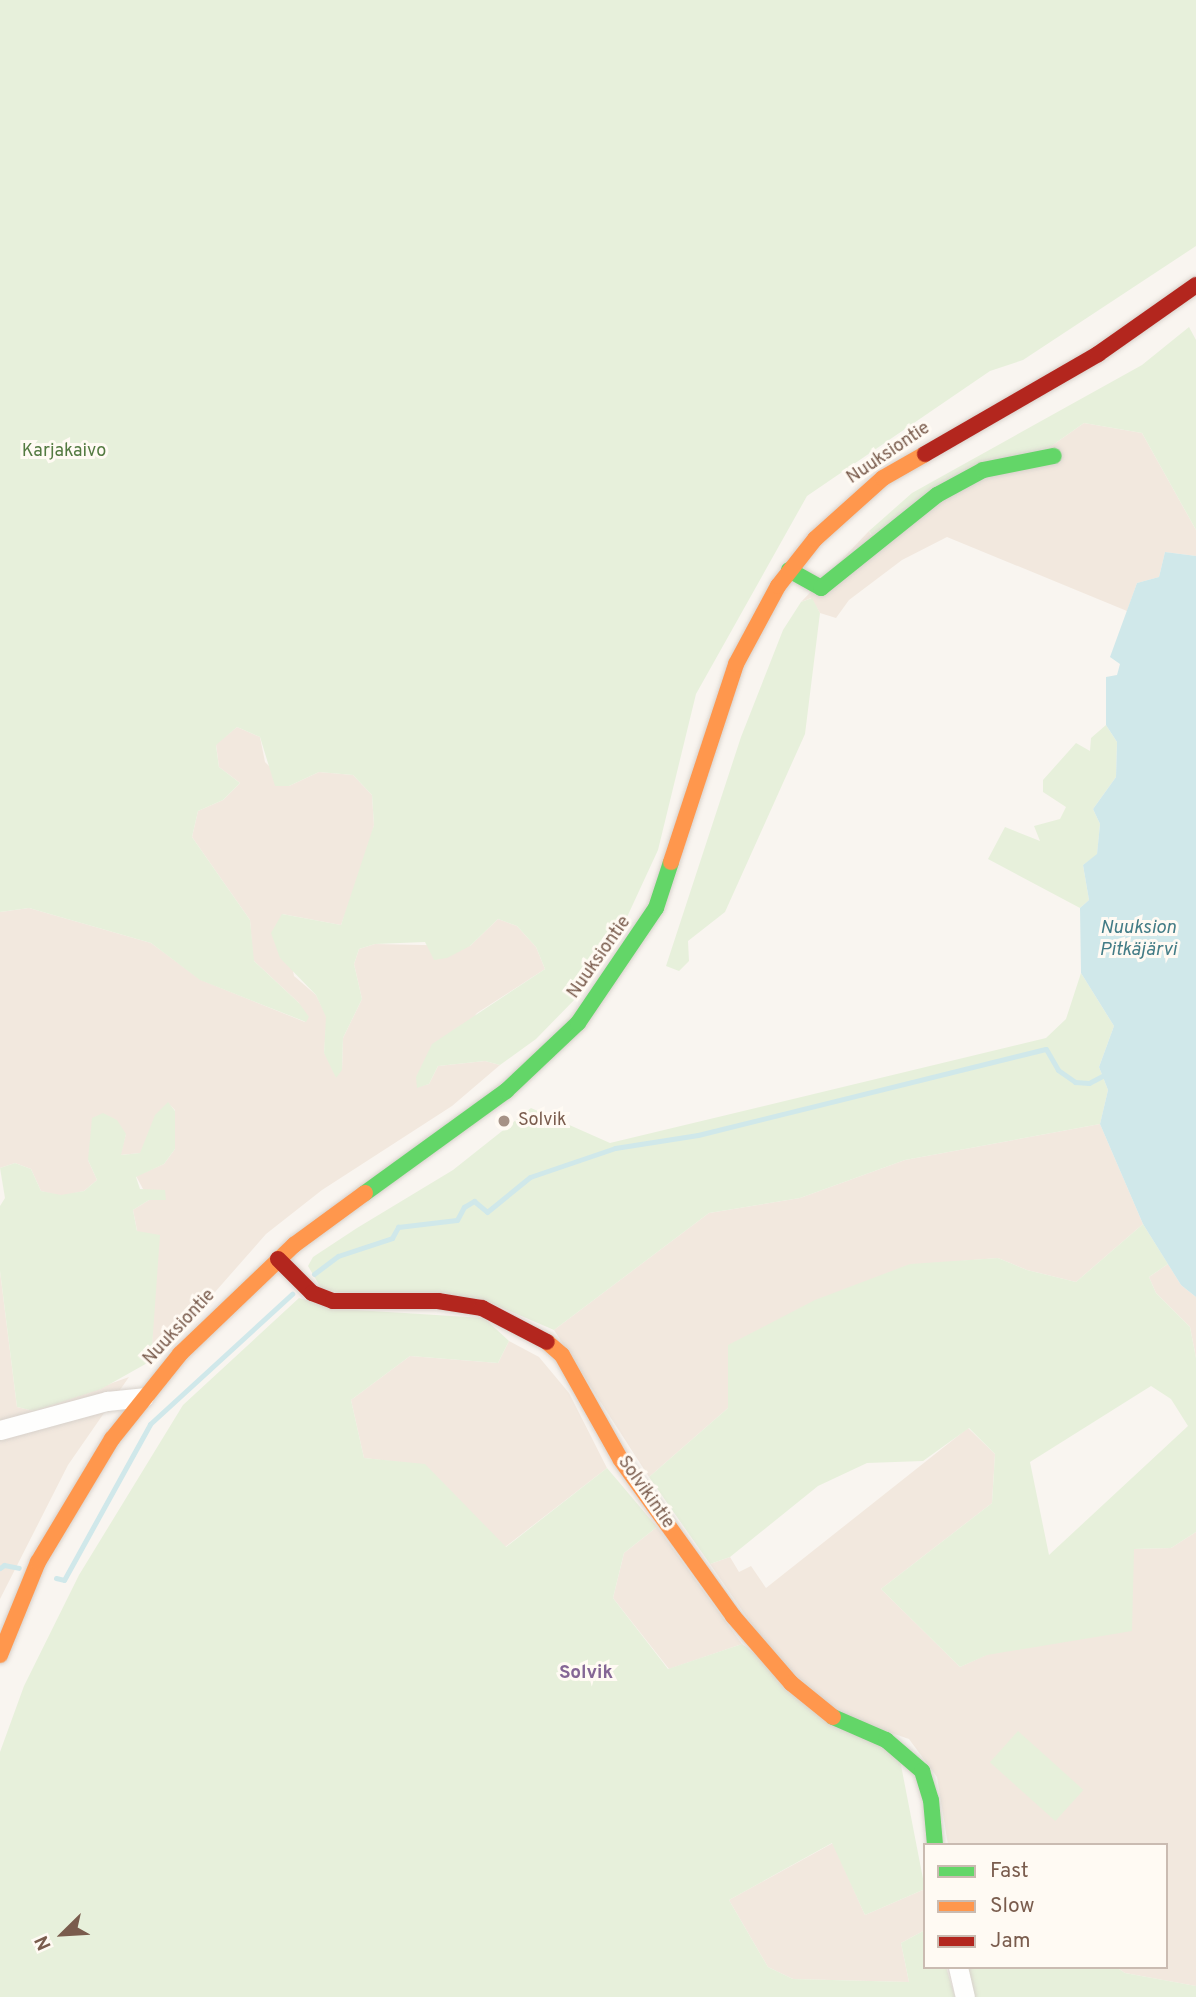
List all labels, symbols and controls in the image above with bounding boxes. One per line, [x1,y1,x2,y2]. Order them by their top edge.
street label: Nuuksiontie [843,418,935,490]
park label: Karjakaivo [22,441,106,463]
street label: Nuuksiontie [564,913,636,1003]
water label: Nuuksion Pitkäjärvi [1099,918,1177,962]
place label: Solvik [518,1110,567,1132]
marker: Solvik [496,1113,512,1129]
street label: Nuuksiontie [139,1286,221,1370]
street label: Solvikintie [612,1453,678,1533]
district label: Solvik [559,1663,613,1685]
legend [923,1843,1168,1969]
text: Fast [990,1858,1029,1885]
text: Slow [990,1893,1035,1920]
north arrow [28,1899,98,1969]
text: Jam [990,1928,1031,1955]
text: N [30,1931,58,1954]

